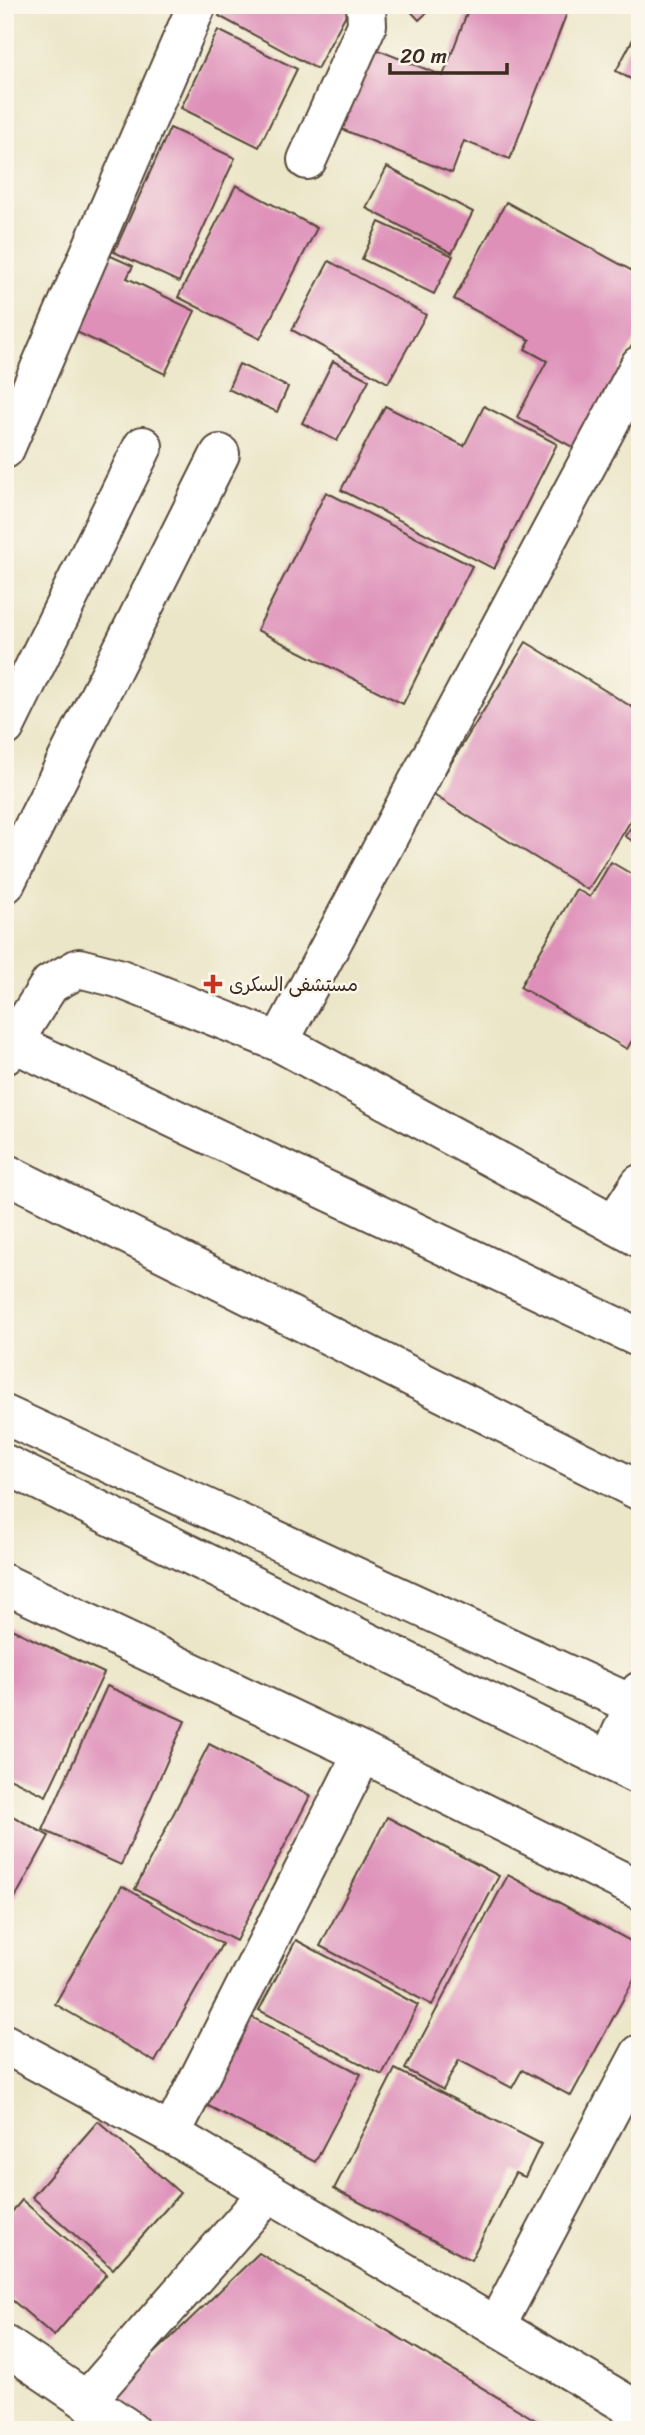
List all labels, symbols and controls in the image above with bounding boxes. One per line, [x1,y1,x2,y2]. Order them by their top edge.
scale bar [390,32,507,76]
text: 20 m [400,37,447,75]
place label: مستشفى السكرى [229,968,358,1001]
marker: مستشفى السكرى [203,974,223,994]

